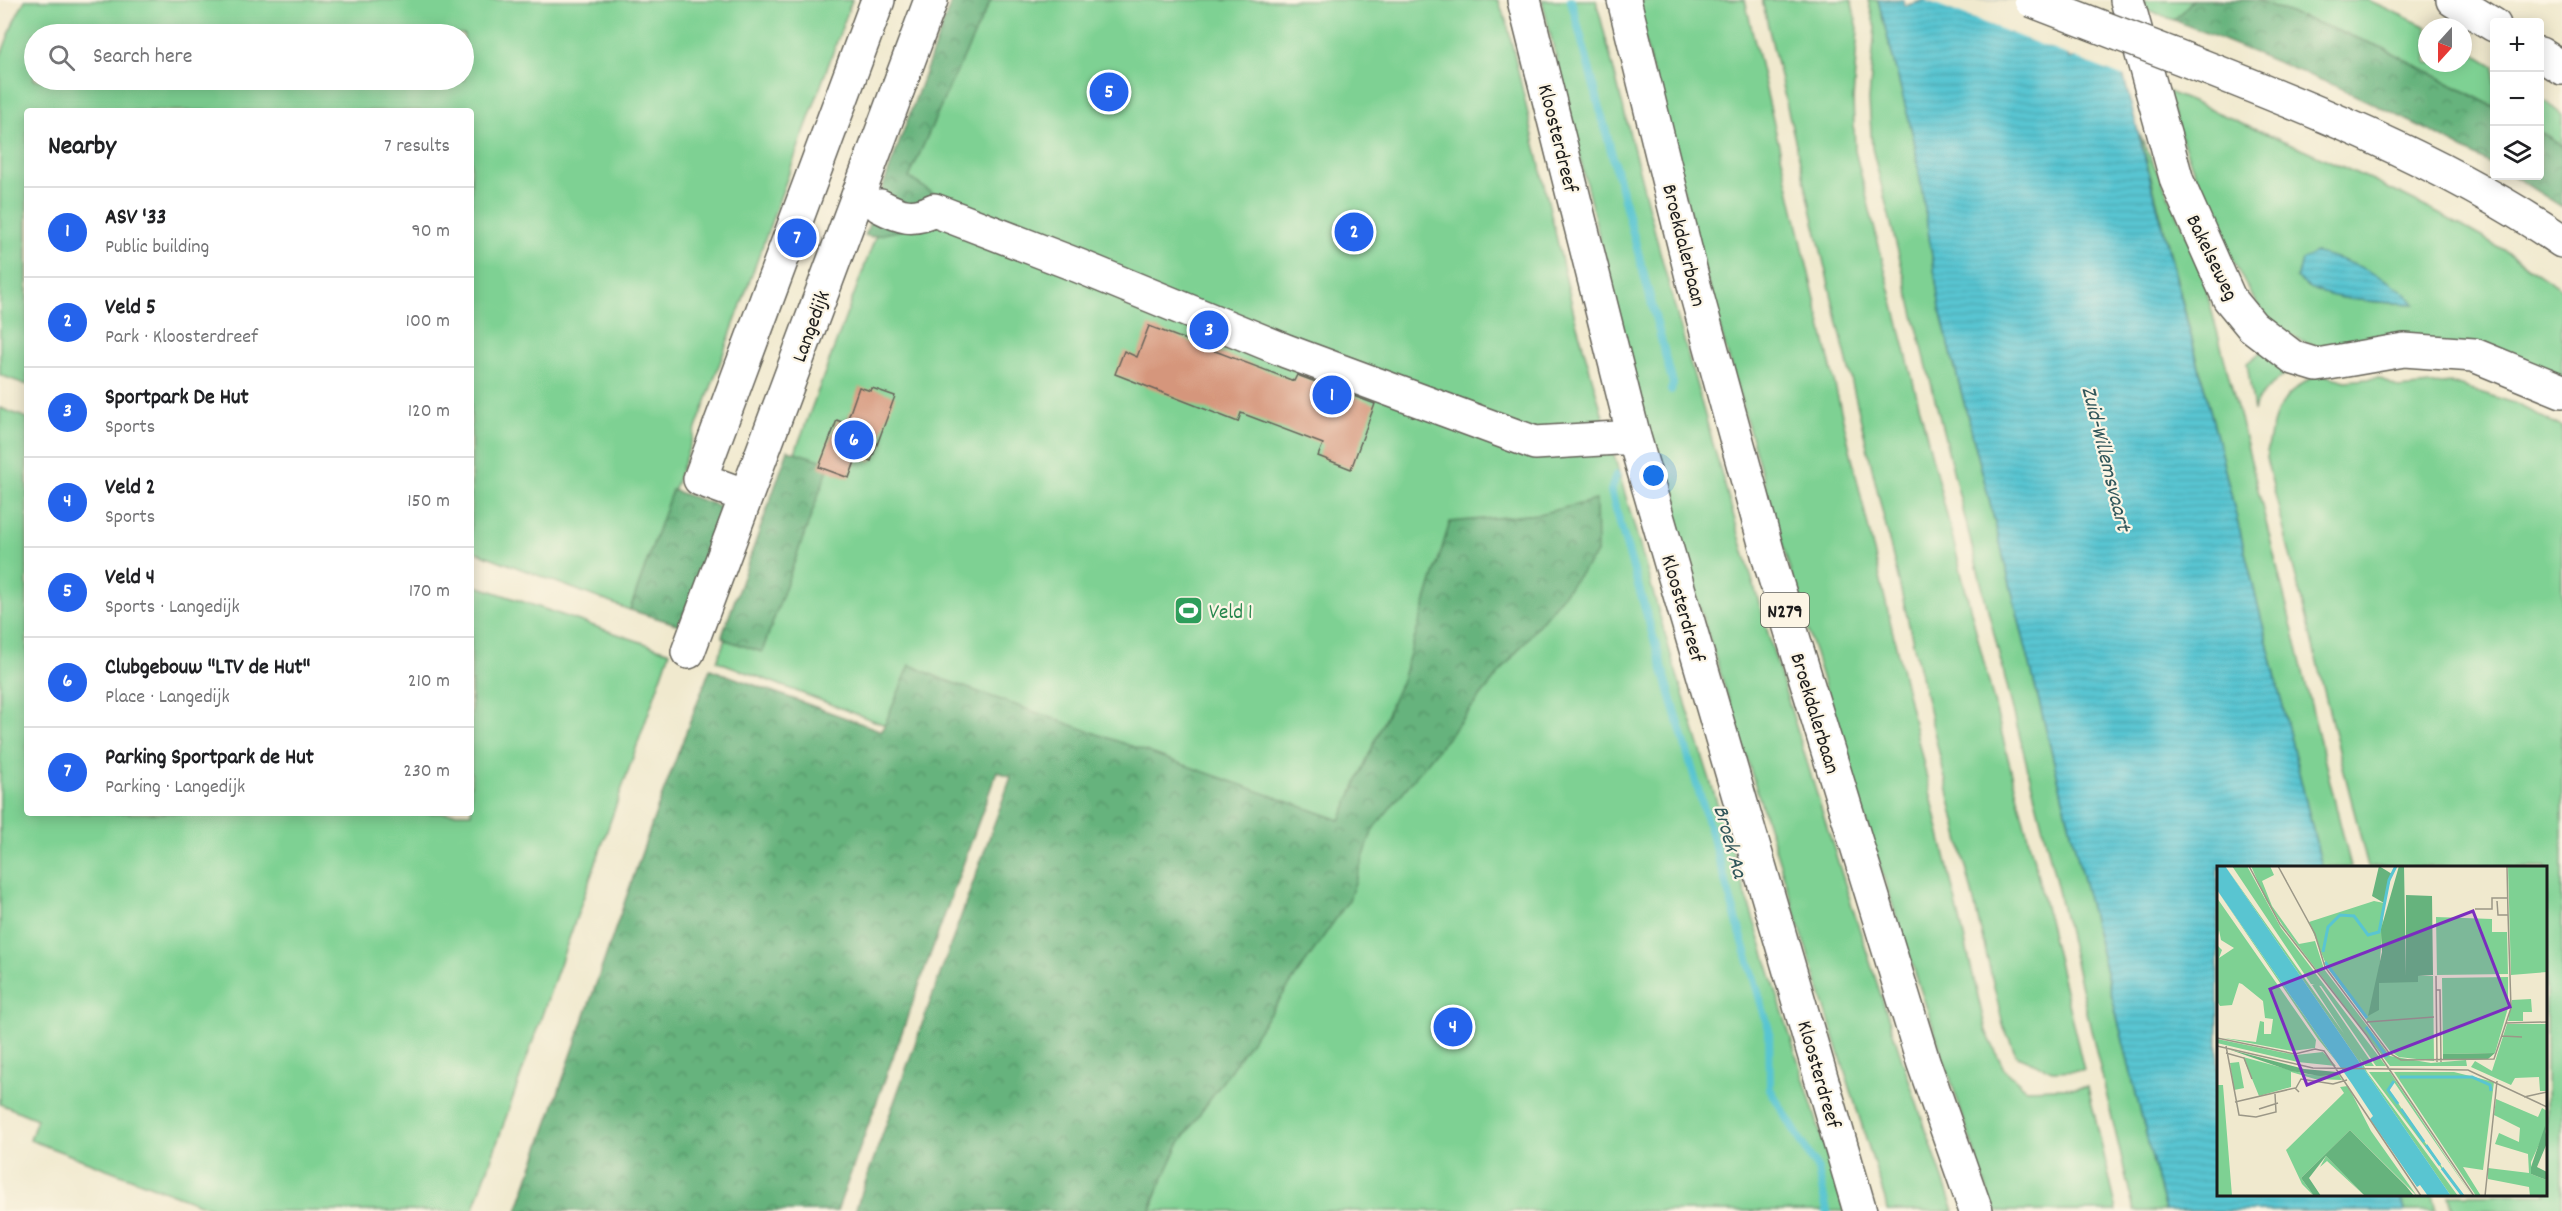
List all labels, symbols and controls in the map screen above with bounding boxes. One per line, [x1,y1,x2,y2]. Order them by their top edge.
north arrow [2418,18,2472,72]
map controls [2490,18,2544,180]
button: + [2490,18,2544,72]
search box [24,24,474,90]
icon: search [45,41,78,74]
text: Search here [93,42,192,73]
pin: 5 [1090,70,1128,115]
button: − [2490,72,2544,126]
street label: Kloosterdreef [1528,81,1584,197]
button: layers [2490,126,2544,180]
text: Nearby [48,129,116,166]
text: 7 results [384,133,450,161]
street label: Broekdalerbaan [1652,181,1712,310]
text: ASV '33 [105,203,166,234]
pin: 2 [1334,210,1374,254]
street label: Bakelseweg [2177,210,2244,307]
pin: 7 [778,216,816,260]
text: 1 [65,218,70,246]
text: 90 m [412,218,450,246]
text: Public building [105,234,209,262]
street label: Langedijk [786,287,840,367]
text: Veld 5 [105,293,156,324]
text: 2 [63,308,72,336]
text: 100 m [406,308,450,336]
pin: 3 [1190,308,1228,352]
text: Park · Kloosterdreef [105,324,258,352]
pin: 1 [1312,372,1352,418]
text: Sportpark De Hut [105,383,249,414]
water label: Zuid-Willemsvaart [2072,383,2138,536]
text: 3 [63,398,72,426]
text: 120 m [408,398,450,426]
text: Sports [105,414,155,442]
pin: 6 [834,418,874,462]
your location [1639,461,1668,490]
text: Veld 2 [105,473,155,504]
text: 4 [63,488,72,516]
text: 150 m [407,488,450,516]
text: Sports [105,504,155,532]
street label: Kloosterdreef [1651,552,1711,667]
text: Veld 4 [105,563,155,594]
text: 5 [63,578,72,606]
text: 170 m [409,578,450,606]
road number: N279 [1761,593,1809,627]
text: Sports · Langedijk [105,594,240,622]
sports icon: Veld 1 [1172,595,1204,627]
place label: Veld 1 [1209,599,1253,629]
street label: Broekdalerbaan [1780,650,1846,778]
text: Clubgebouw "LTV de Hut" [105,653,310,684]
text: 6 [63,668,72,696]
text: 210 m [408,668,450,696]
text: Place · Langedijk [105,684,230,712]
text: Parking Sportpark de Hut [105,743,314,774]
text: 7 [64,758,71,786]
text: 230 m [403,758,450,786]
text: Parking · Langedijk [105,774,245,802]
water label: Broek Aa [1703,802,1754,884]
inset map [2217,866,2547,1196]
pin: 4 [1434,1004,1472,1050]
street label: Kloosterdreef [1787,1018,1847,1133]

